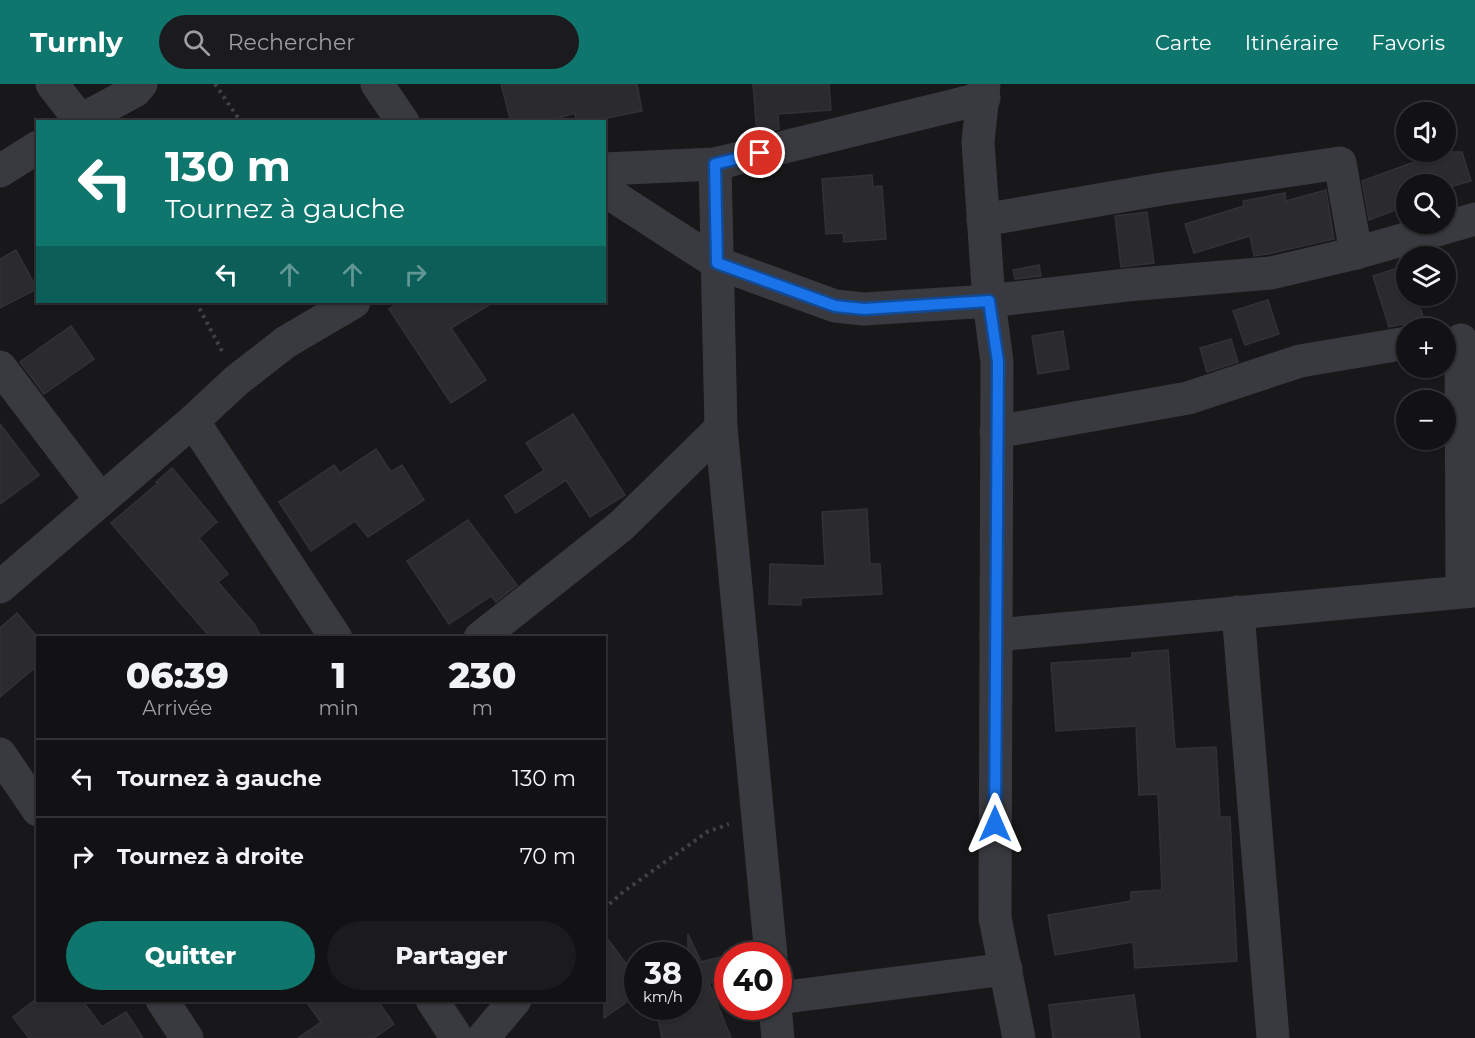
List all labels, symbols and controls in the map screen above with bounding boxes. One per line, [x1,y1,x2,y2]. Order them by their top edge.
search box [159,15,579,69]
text: Turnly [30,25,123,59]
icon: search [180,26,213,59]
text: Rechercher [228,29,355,56]
text: Carte [1155,30,1212,55]
text: Itinéraire [1245,30,1339,55]
text: Favoris [1372,30,1445,55]
map controls [1396,102,1456,450]
button: sound [1396,102,1456,162]
pin [734,127,785,178]
icon: arrive [743,136,776,169]
text: 130 m [165,140,291,192]
icon: left [66,144,144,222]
button: search [1396,174,1456,234]
text: Tournez à gauche [165,192,405,225]
button: layers [1396,246,1456,306]
icon: left [210,258,243,291]
icon: ahead [273,258,306,291]
icon: ahead [336,258,369,291]
icon: right [399,258,432,291]
button: + [1396,318,1456,378]
button: − [1396,390,1456,450]
text: 06:39 [126,653,229,697]
text: 1 [331,653,346,697]
text: 230 [448,653,516,697]
text: Arrivée [142,696,212,720]
text: min [319,696,359,720]
text: m [472,696,493,720]
icon: left [66,762,99,795]
text: Tournez à gauche [117,765,322,792]
text: 130 m [512,765,576,792]
position arrow [963,792,1027,856]
icon: right [66,840,99,873]
text: Tournez à droite [117,843,304,870]
text: 70 m [520,843,576,870]
button: Quitter [66,921,315,990]
button: Partager [327,921,576,990]
speed limit sign: 40 [714,942,792,1020]
text: 38 [644,955,682,992]
text: km/h [643,987,683,1006]

